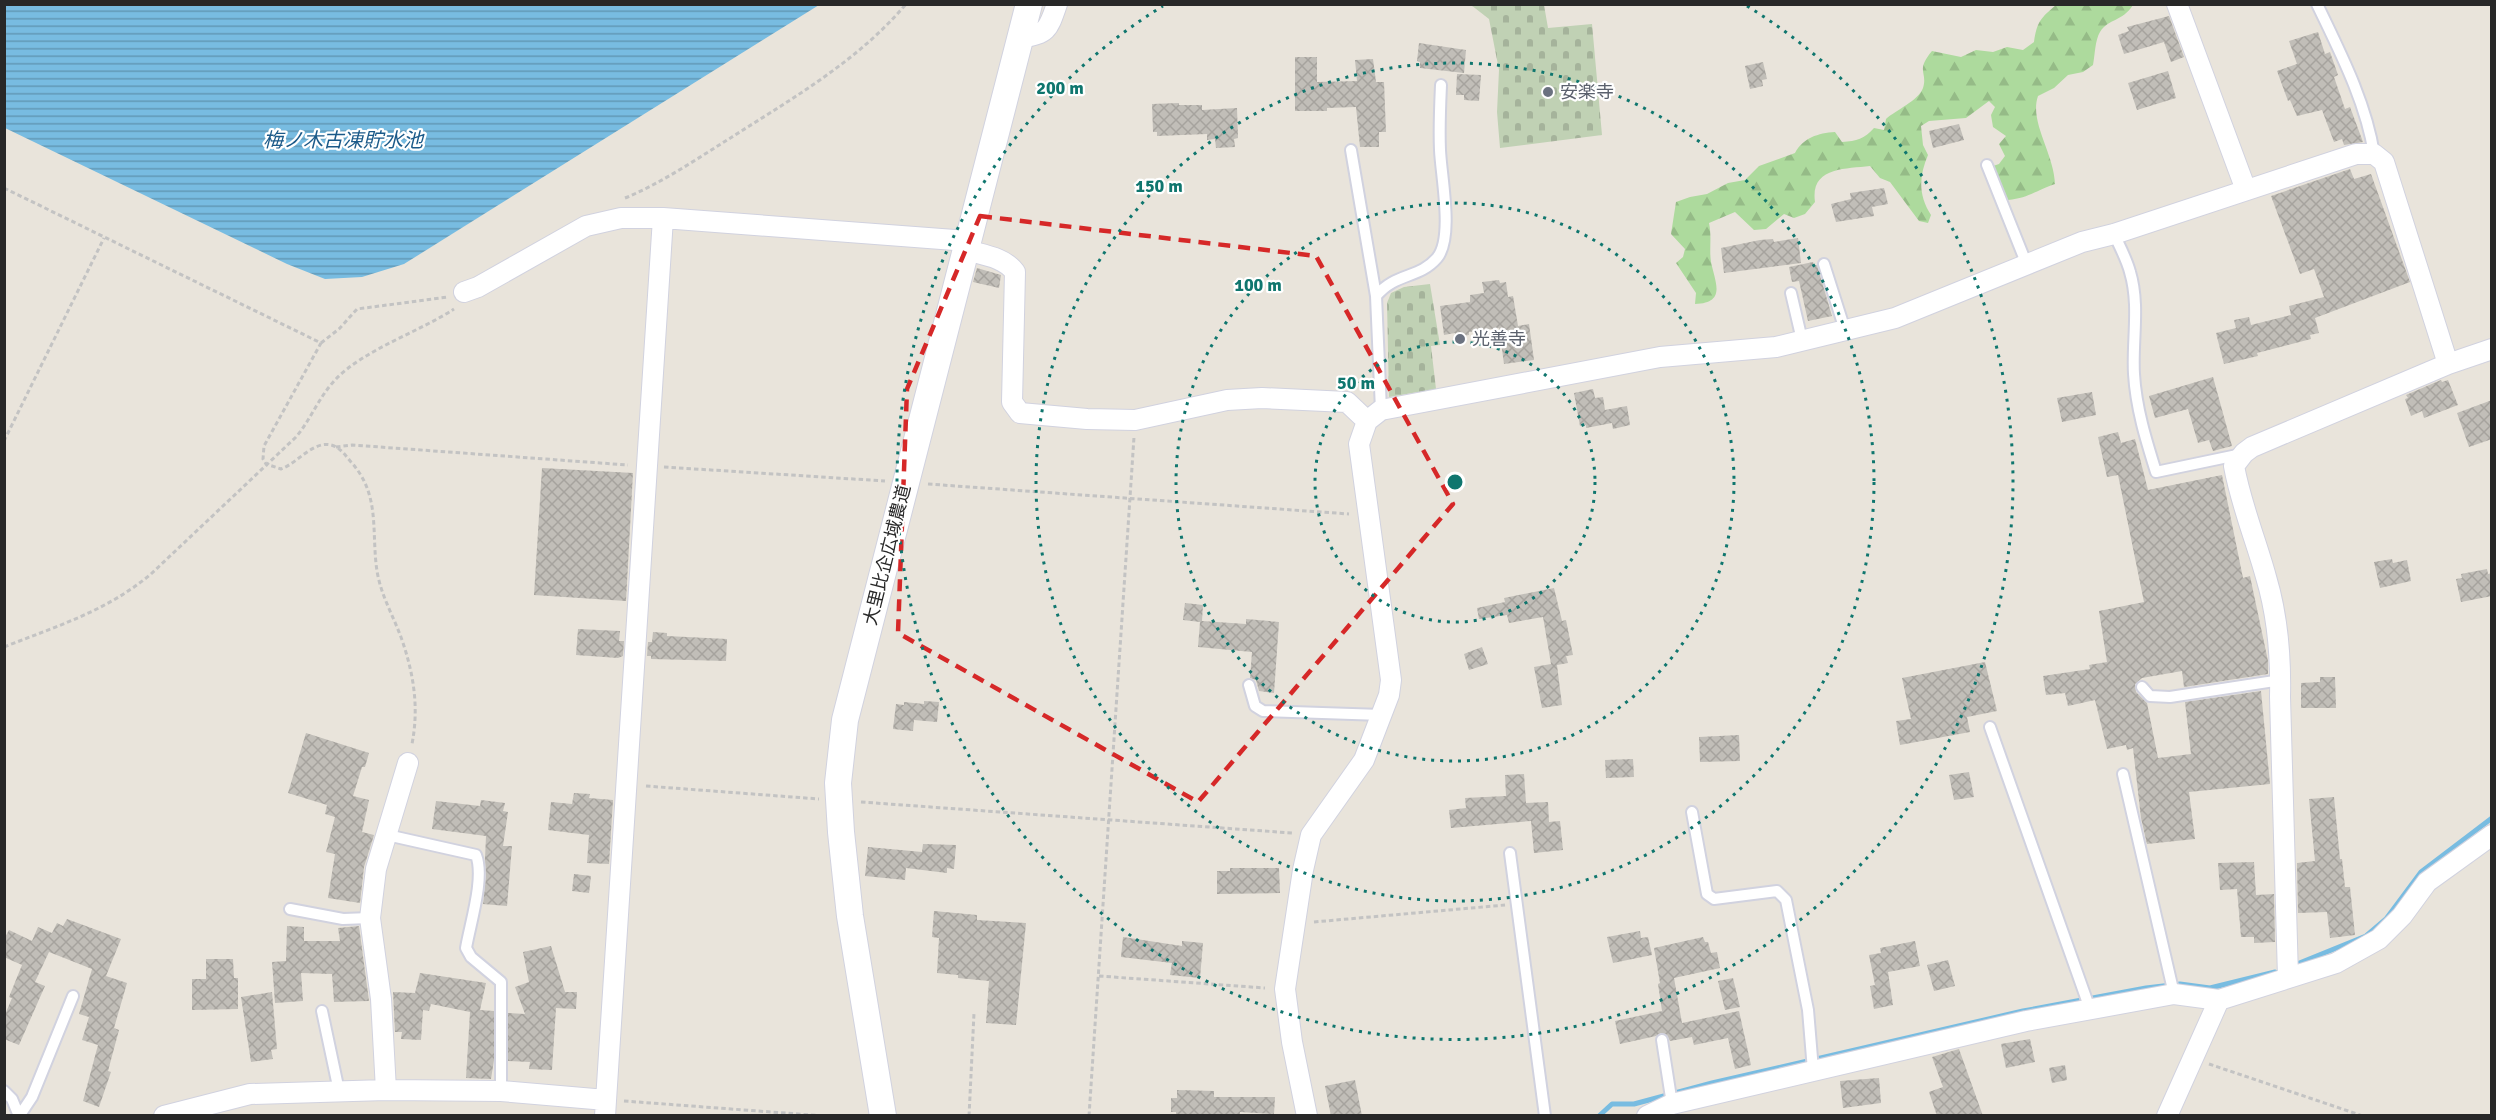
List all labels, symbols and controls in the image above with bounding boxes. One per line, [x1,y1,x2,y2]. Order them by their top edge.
text: 200 m [1036,77,1084,99]
place label: 安楽寺 [1560,81,1614,103]
marker: 安楽寺 [1541,85,1555,99]
water label: 梅ノ木古凍貯水池 [263,128,425,153]
text: 150 m [1135,175,1183,197]
text: 100 m [1234,274,1282,296]
place label: 光善寺 [1472,328,1526,350]
marker: 光善寺 [1453,332,1467,346]
text: 50 m [1337,372,1375,394]
centre of rings [1445,472,1465,492]
street label: 大里比企広域農道 [859,482,915,628]

